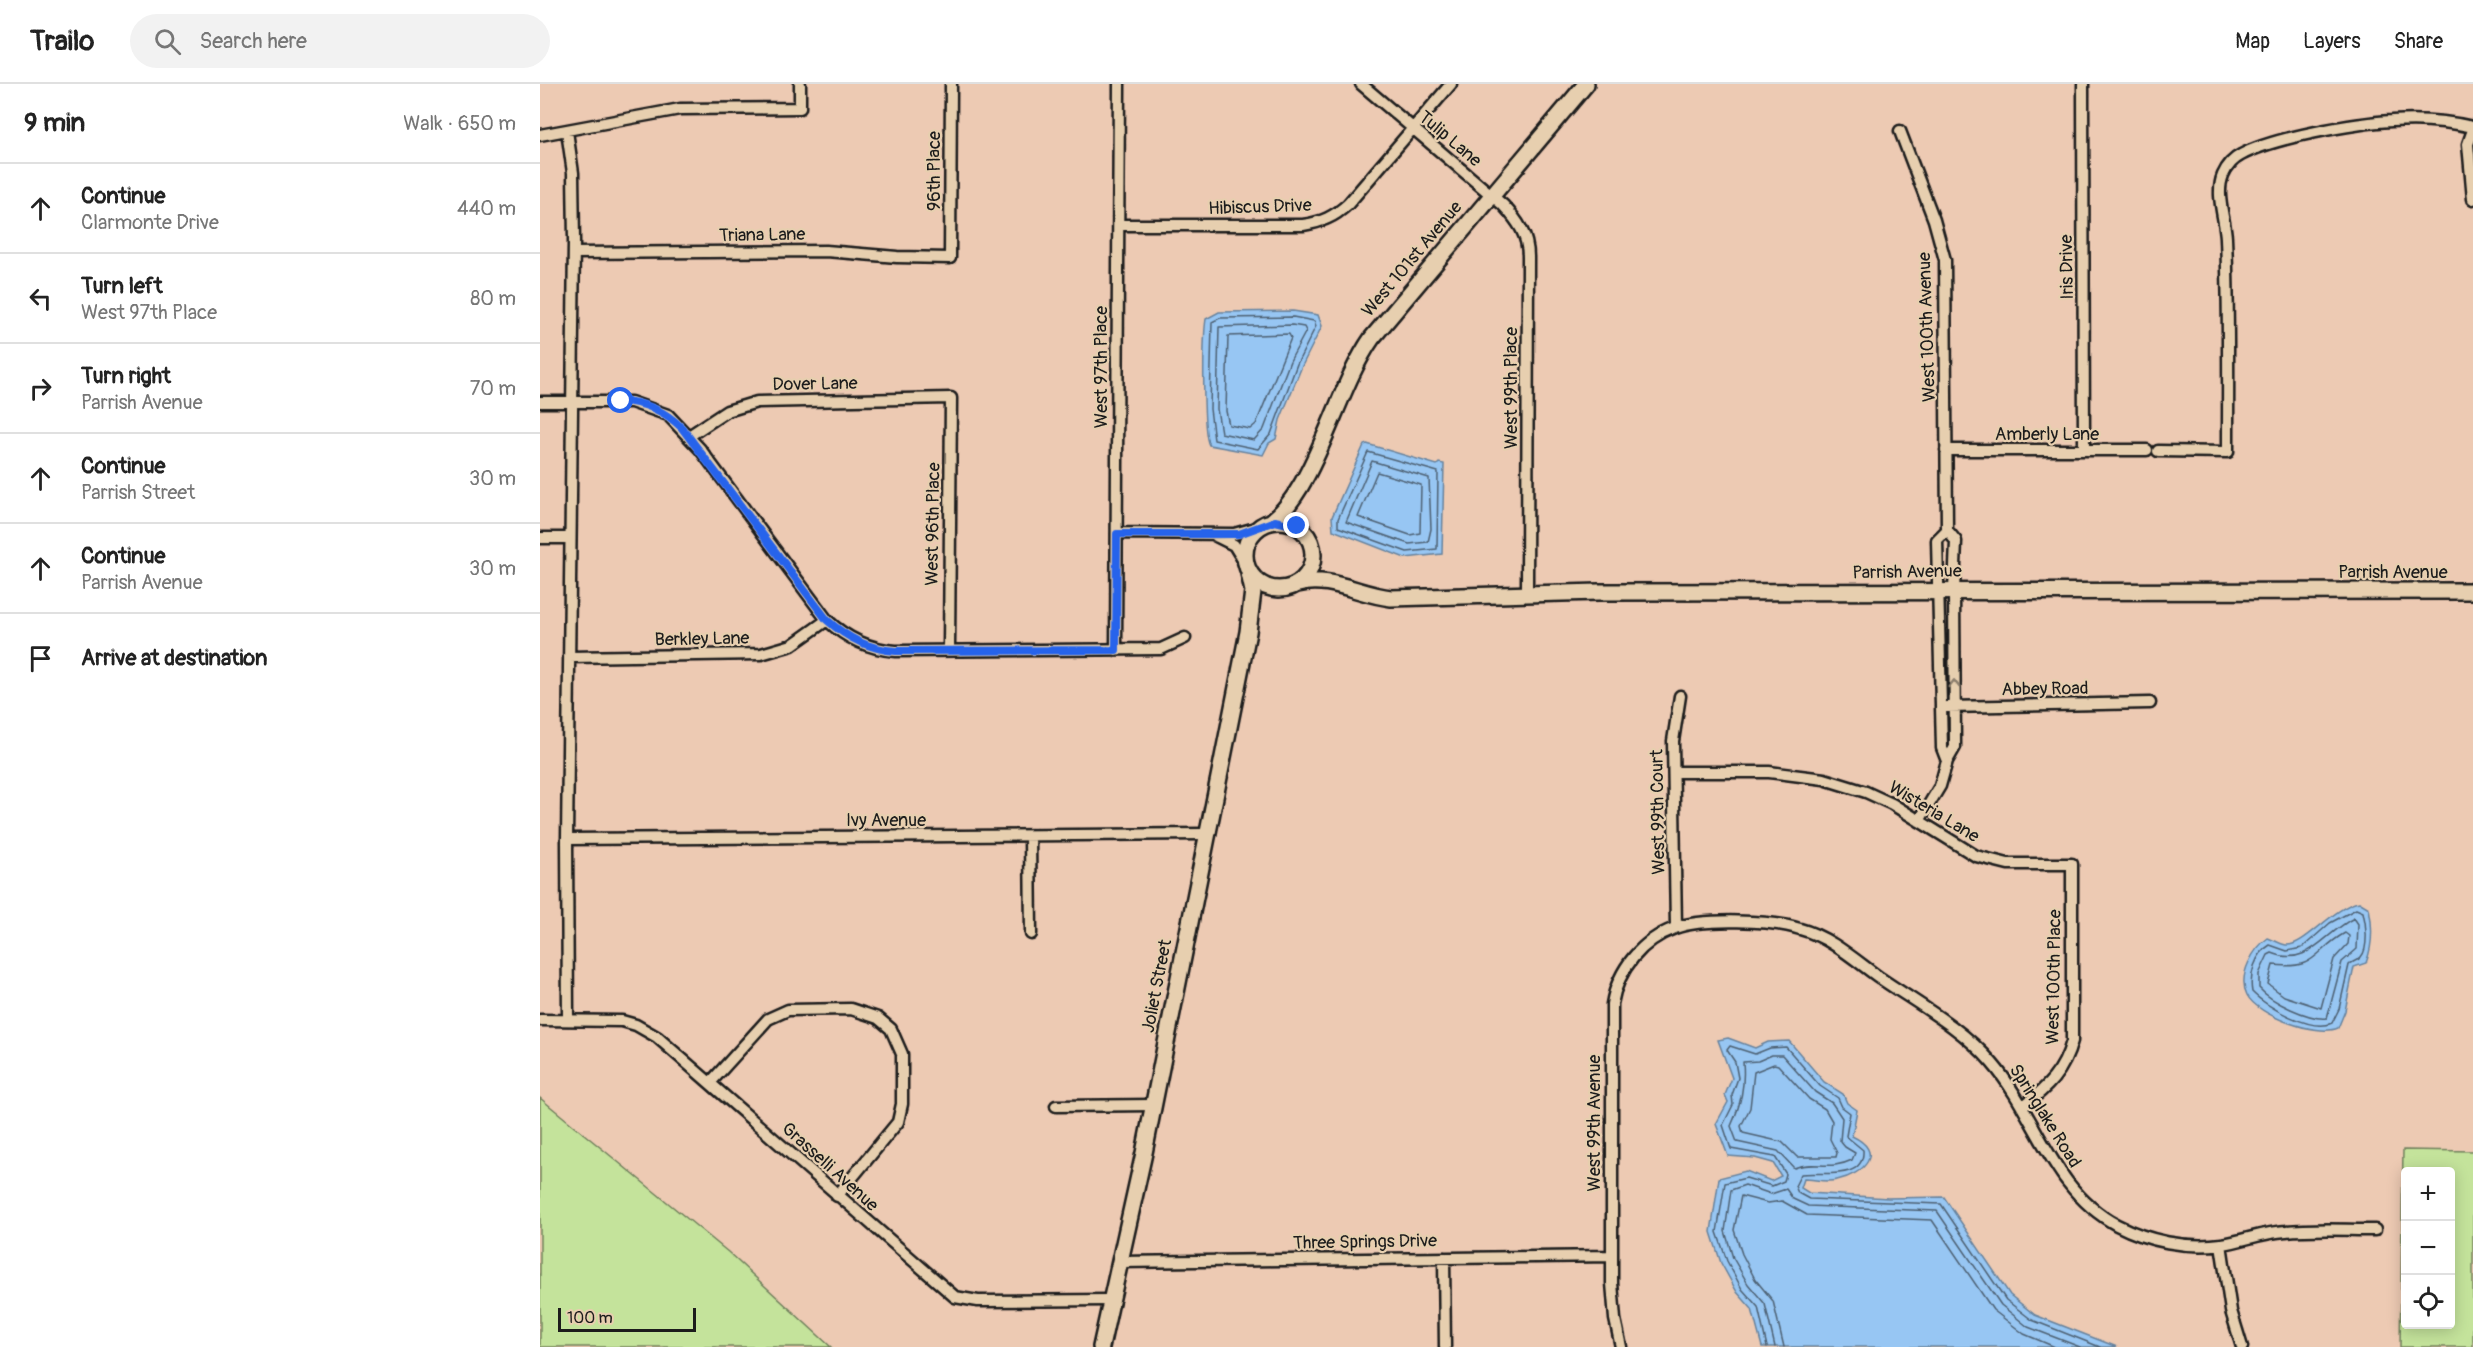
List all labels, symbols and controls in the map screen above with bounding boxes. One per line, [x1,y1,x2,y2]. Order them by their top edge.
search box [130,14,550,68]
text: Trailo [30,24,94,59]
icon: search [151,25,184,58]
text: Search here [199,27,307,55]
text: Map [2235,28,2270,55]
text: Layers [2303,28,2361,55]
text: Share [2394,28,2443,55]
street label: Tulip Lane [1414,106,1486,172]
text: 9 min [24,107,85,139]
text: Walk · 650 m [403,111,516,136]
street label: 96th Place [923,131,946,211]
text: Continue [81,182,165,210]
icon: ahead [24,192,57,225]
street label: Hibiscus Drive [1208,194,1312,220]
text: 440 m [457,196,516,221]
street label: West 101st Avenue [1357,196,1467,322]
text: Clarmonte Drive [81,210,219,235]
street label: Triana Lane [719,223,806,247]
street label: Iris Drive [2055,234,2079,300]
street label: West 100th Avenue [1913,252,1941,402]
text: Turn left [81,272,163,300]
icon: left [24,282,57,315]
text: 80 m [470,286,516,311]
text: West 97th Place [81,300,217,325]
street label: West 97th Place [1090,306,1113,428]
street label: West 99th Place [1500,327,1523,449]
text: Turn right [81,362,171,390]
icon: right [24,372,57,405]
street label: Dover Lane [772,372,858,396]
text: 70 m [470,376,516,401]
route start [607,387,633,413]
text: Parrish Avenue [81,390,203,415]
street label: Amberly Lane [1995,423,2099,446]
text: Continue [81,452,165,480]
icon: ahead [24,462,57,495]
street label: West 96th Place [920,462,946,586]
text: 30 m [469,466,516,491]
text: Parrish Street [81,480,195,505]
route end [1283,512,1309,538]
text: Continue [81,542,165,570]
icon: ahead [24,552,57,585]
text: 30 m [469,556,516,581]
street label: Parrish Avenue [1852,560,1962,584]
street label: Parrish Avenue [2338,561,2448,584]
text: Parrish Avenue [81,570,203,595]
street label: Berkley Lane [654,627,750,651]
icon: arrive [24,642,57,675]
text: Arrive at destination [81,644,267,672]
street label: Abbey Road [2001,677,2089,701]
one-way arrow [1948,679,1960,688]
street label: West 99th Court [1645,749,1671,875]
street label: Wisteria Lane [1884,776,1984,848]
street label: Ivy Avenue [846,809,926,832]
street label: West 100th Place [2041,909,2067,1045]
street label: Joliet Street [1137,937,1177,1035]
street label: West 99th Avenue [1583,1054,1606,1191]
street label: Springlake Road [2004,1060,2086,1172]
street label: Grasselli Avenue [777,1117,883,1217]
map controls [2401,1167,2455,1329]
button: + [2401,1167,2455,1221]
button: − [2401,1221,2455,1275]
street label: Three Springs Drive [1293,1229,1437,1255]
button: locate [2401,1275,2455,1329]
scale bar [558,1305,696,1332]
text: 100 m [567,1308,613,1328]

